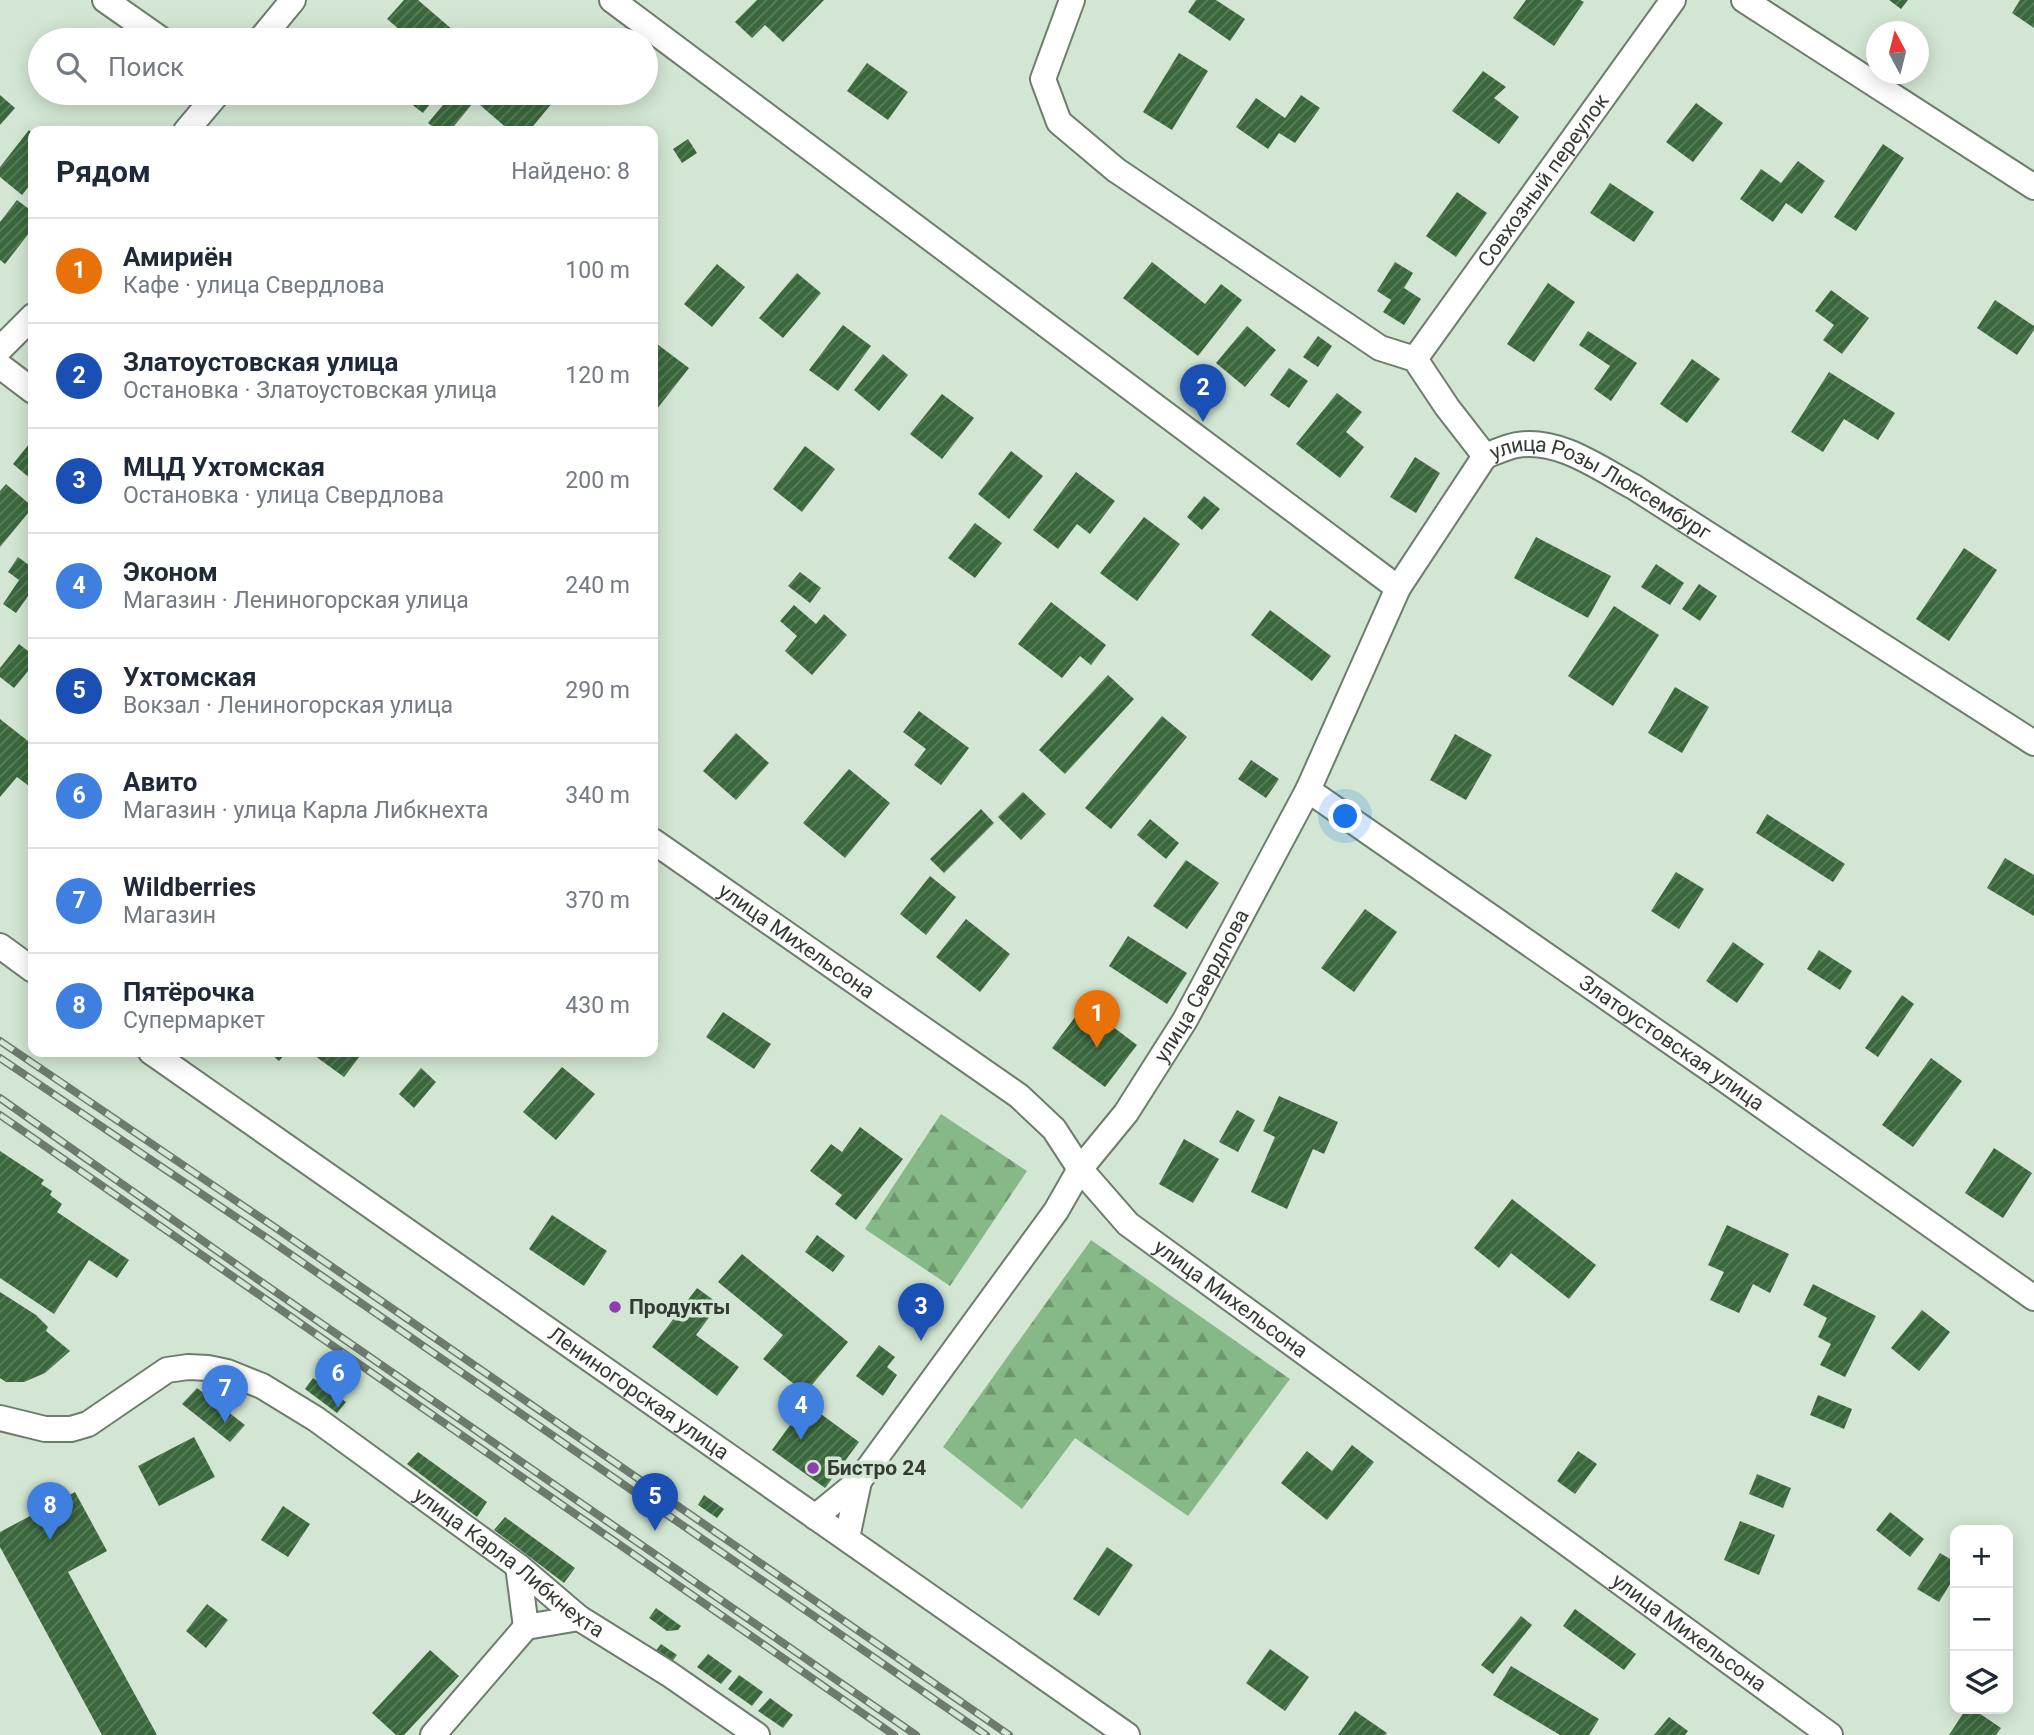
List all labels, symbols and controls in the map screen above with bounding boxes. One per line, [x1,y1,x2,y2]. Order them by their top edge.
north arrow [1866,21,1929,84]
search box [28,28,658,105]
icon: search [52,48,90,86]
text: Поиск [108,52,184,82]
street label: Совхозный переулок [1473,89,1614,272]
text: Рядом [56,154,151,189]
text: Найдено: 8 [511,158,630,185]
text: Амириён [123,242,233,272]
text: 1 [72,257,86,284]
text: 100 m [565,257,630,284]
text: Кафе · улица Свердлова [123,272,384,299]
text: Златоустовская улица [123,347,398,377]
text: 2 [72,362,86,389]
text: 120 m [565,362,630,389]
pin: 2 [1180,364,1226,422]
text: Остановка · Златоустовская улица [123,377,497,404]
street label: улица Розы Люксембург [1486,432,1715,545]
text: МЦД Ухтомская [123,452,325,482]
text: 3 [72,467,86,494]
text: 200 m [565,467,630,494]
text: Остановка · улица Свердлова [123,482,444,509]
text: Эконом [123,557,218,587]
text: 4 [72,572,86,599]
text: 240 m [565,572,630,599]
text: Магазин · Лениногорская улица [123,587,469,614]
text: Ухтомская [123,662,257,692]
text: 5 [72,677,86,704]
text: 290 m [565,677,630,704]
text: Вокзал · Лениногорская улица [123,692,453,719]
text: Авито [123,767,197,797]
text: 6 [72,782,86,809]
text: 340 m [565,782,630,809]
text: Магазин · улица Карла Либкнехта [123,797,489,824]
your location [1328,799,1362,833]
text: Wildberries [123,872,256,902]
street label: улица Михельсона [714,878,879,1004]
text: 7 [72,887,86,914]
text: 370 m [565,887,630,914]
text: Магазин [123,902,216,929]
street label: улица Свердлова [1149,905,1254,1067]
street label: Златоустовская улица [1575,970,1769,1116]
text: Пятёрочка [123,977,255,1007]
pin: 1 [1074,990,1120,1048]
text: 8 [72,992,86,1019]
text: 430 m [565,992,630,1019]
text: Супермаркет [123,1007,265,1034]
street label: улица Михельсона [1149,1235,1313,1363]
pin: 3 [898,1283,944,1341]
place label: Продукты [629,1295,731,1319]
marker: Продукты [607,1299,623,1315]
street label: Лениногорская улица [544,1322,733,1465]
pin: 6 [315,1350,361,1408]
pin: 7 [202,1365,248,1423]
pin: 4 [778,1382,824,1440]
place label: Бистро 24 [827,1456,926,1480]
marker: Бистро 24 [805,1460,821,1476]
pin: 5 [632,1473,678,1531]
pin: 8 [27,1482,73,1540]
street label: улица Карла Либкнехта [409,1482,608,1643]
map controls [1950,1525,2013,1714]
button: + [1950,1525,2013,1588]
street label: улица Михельсона [1607,1568,1771,1697]
button: − [1950,1588,2013,1651]
button: layers [1950,1651,2013,1714]

